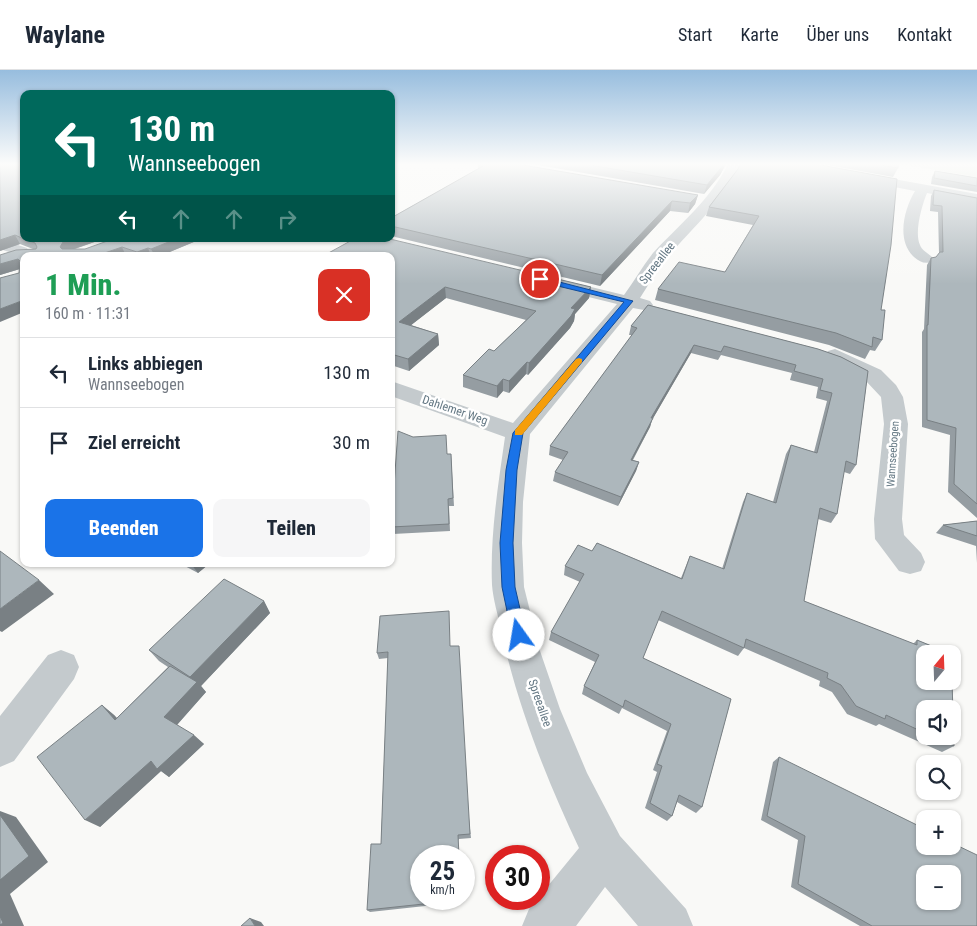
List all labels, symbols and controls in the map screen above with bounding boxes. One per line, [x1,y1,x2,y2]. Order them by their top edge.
text: Waylane [25,21,105,49]
text: Start [678,24,712,45]
text: Karte [740,24,779,45]
text: Über uns [807,24,869,45]
text: Kontakt [897,24,952,45]
text: 130 m [128,109,215,150]
icon: left [45,110,110,175]
text: Wannseebogen [128,151,261,176]
icon: left [114,205,142,233]
icon: ahead [167,205,195,233]
icon: ahead [220,205,248,233]
icon: right [273,205,301,233]
street label: Spreeallee [636,239,678,287]
pin [519,258,561,300]
icon: arrive [526,265,554,293]
text: 1 Min. [45,267,121,302]
button: close [318,269,370,321]
text: 160 m · 11:31 [45,304,131,323]
text: Links abbiegen [88,352,203,375]
icon: left [45,359,73,387]
text: 130 m [323,361,370,384]
text: Wannseebogen [88,375,184,394]
street label: Dahlemer Weg [420,392,490,428]
street label: Wannseebogen [884,420,902,488]
icon: arrive [45,429,73,457]
text: Ziel erreicht [88,431,180,454]
text: 30 m [333,431,370,454]
button: Beenden [45,499,203,557]
button: Teilen [213,499,370,557]
position arrow [492,608,544,660]
north arrow [916,645,961,690]
map controls [916,645,961,910]
street label: Spreeallee [525,677,555,729]
button: sound [916,700,961,745]
button: search [916,755,961,800]
button: + [916,810,961,855]
speed limit sign: 30 [485,845,550,910]
text: 25 [430,857,455,886]
button: − [916,865,961,910]
text: km/h [430,883,455,897]

